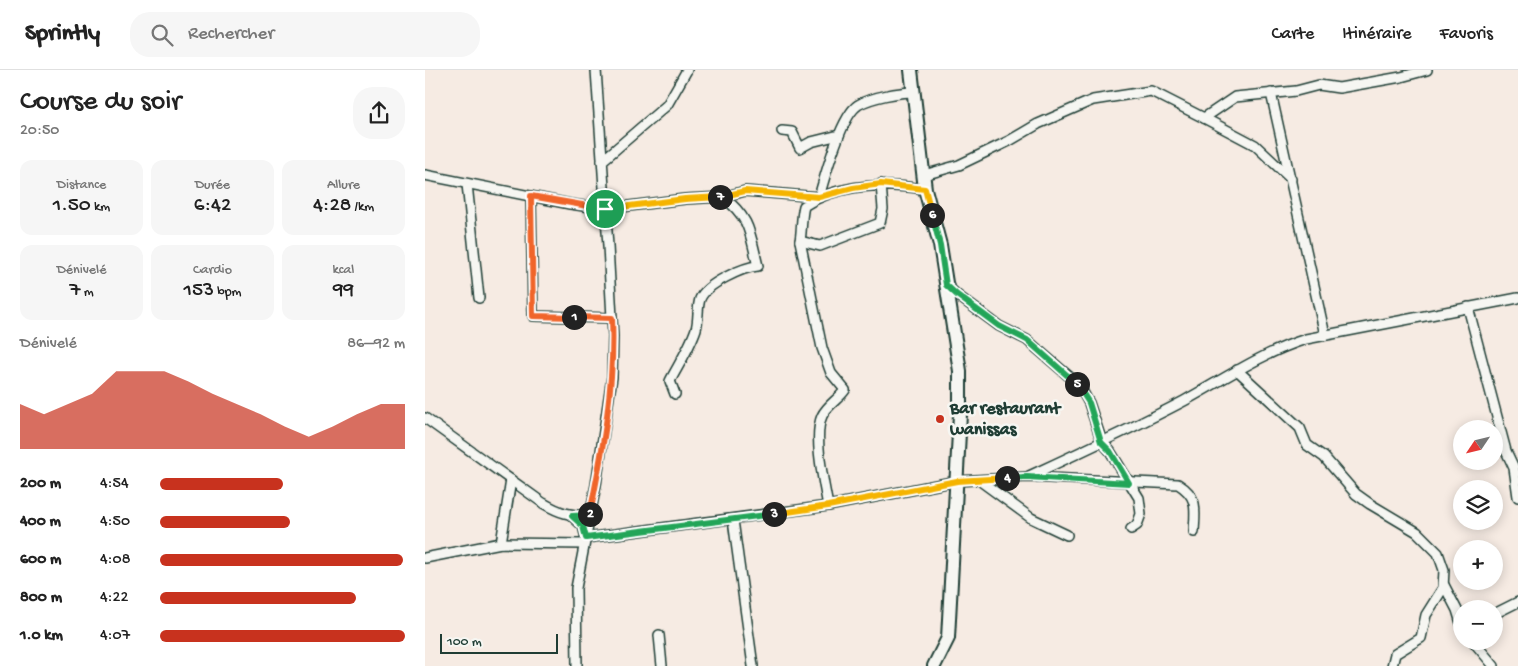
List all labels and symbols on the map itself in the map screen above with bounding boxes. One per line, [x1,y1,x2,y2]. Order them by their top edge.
pin: 7 [707,184,733,210]
pin [584,188,626,230]
pin: 6 [919,202,945,228]
pin: 1 [561,304,587,330]
pin: 5 [1065,372,1089,396]
place label: Bar restaurant wanissas [949,399,1062,441]
marker: Bar restaurant wanissas [934,413,946,425]
north arrow [1453,420,1503,470]
pin: 4 [995,466,1019,490]
pin: 2 [577,502,603,526]
pin: 3 [761,502,787,526]
scale bar [440,631,557,654]

